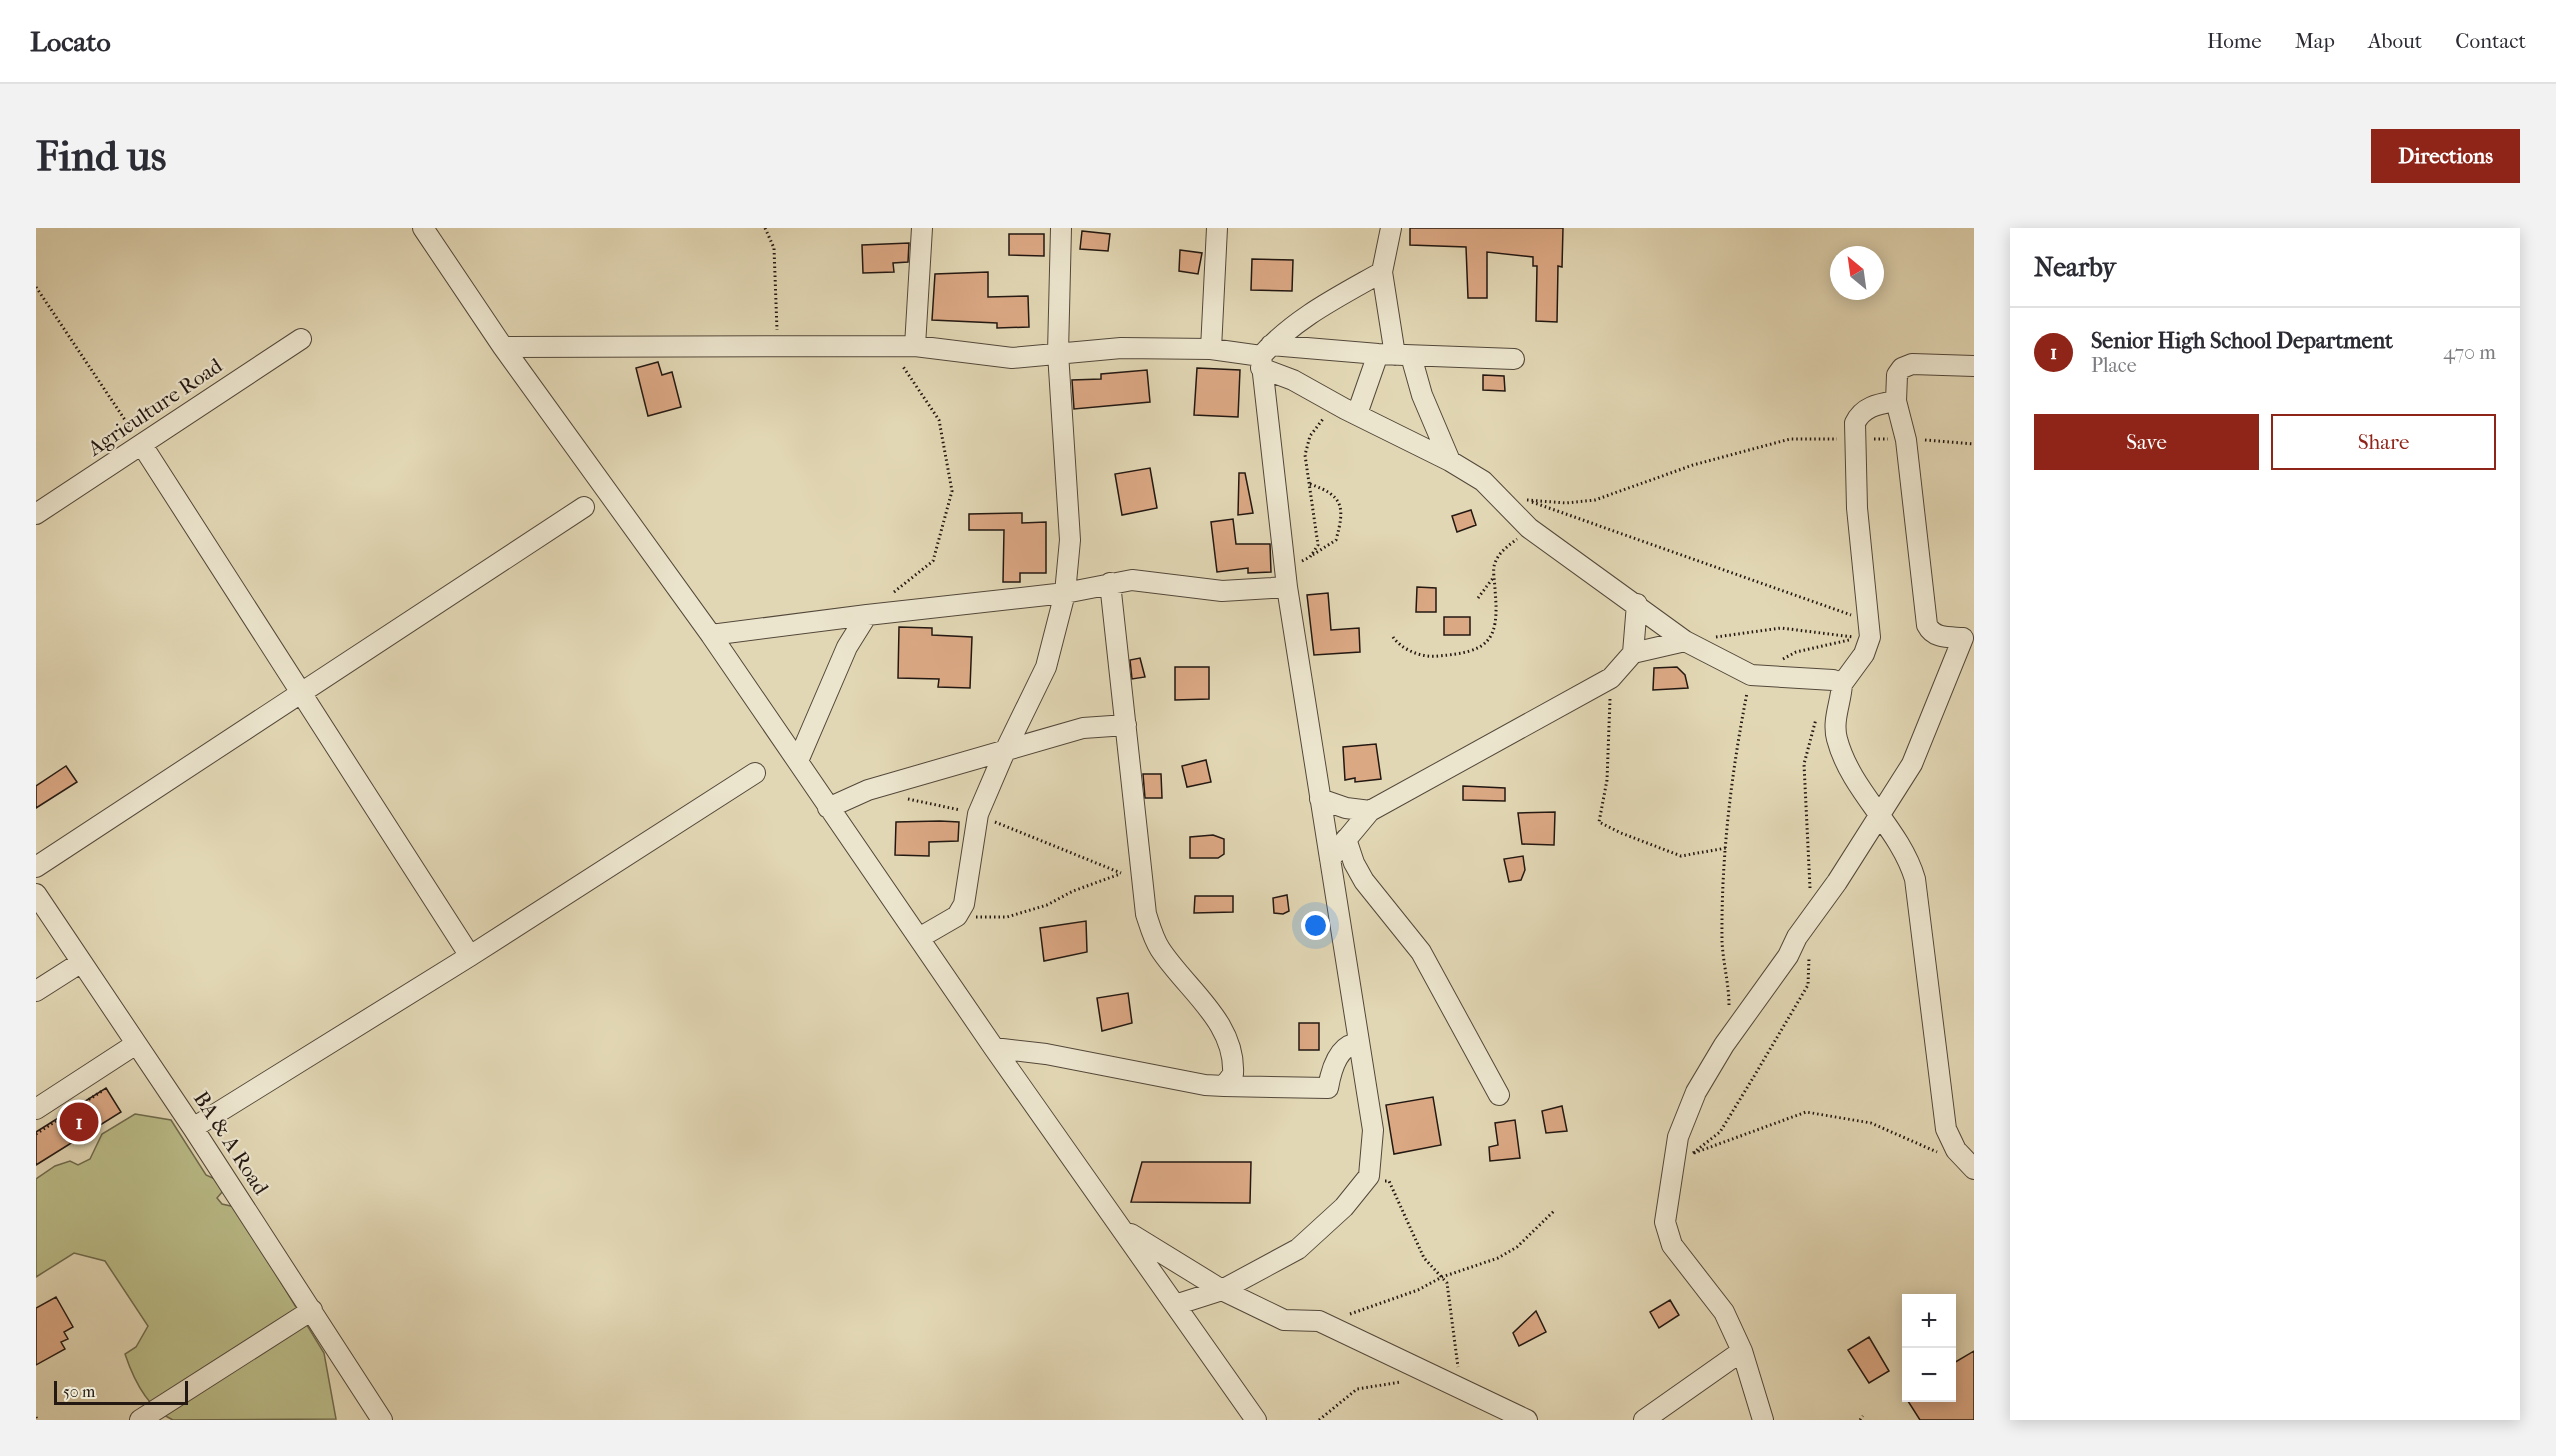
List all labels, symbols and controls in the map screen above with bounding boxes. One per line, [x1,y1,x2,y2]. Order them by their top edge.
text: Locato [30,25,111,58]
text: Home [2207,29,2262,53]
text: Map [2295,29,2335,53]
text: About [2368,29,2422,53]
text: Contact [2455,29,2526,53]
button: Directions [2371,129,2520,183]
text: Find us [36,132,166,181]
north arrow [1830,246,1884,300]
text: Nearby [2034,252,2116,283]
text: Senior High School Department [2091,328,2393,354]
text: 1 [2050,341,2057,364]
text: 470 m [2443,341,2496,364]
street label: Agriculture Road [83,353,227,461]
text: Place [2091,354,2137,377]
button: Save [2034,414,2259,470]
button: Share [2271,414,2496,470]
your location [1301,911,1330,940]
street label: BA & A Road [189,1087,274,1200]
pin: 1 [60,1100,99,1144]
map controls [1902,1294,1956,1402]
button: + [1902,1294,1956,1348]
button: − [1902,1348,1956,1402]
scale bar [54,1378,188,1406]
text: 50 m [63,1382,95,1401]

